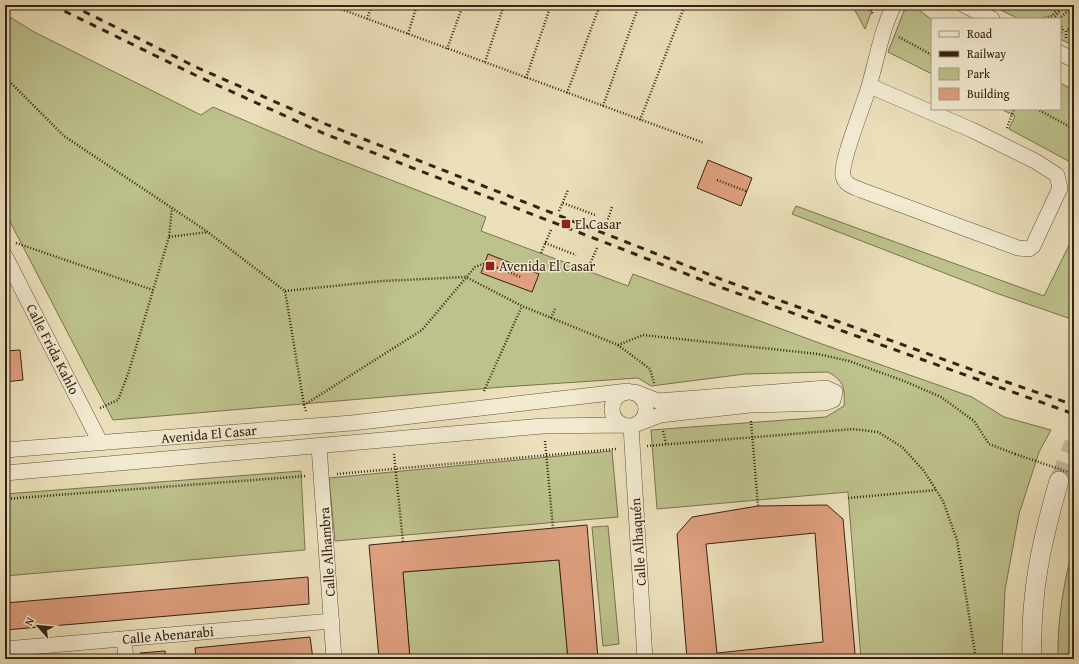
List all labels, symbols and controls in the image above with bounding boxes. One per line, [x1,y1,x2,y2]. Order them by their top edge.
legend [931,18,1061,110]
text: Road [967,25,993,42]
text: Railway [967,45,1006,62]
text: Park [967,65,991,82]
text: Building [967,85,1010,102]
place label: El Casar [575,214,621,234]
marker: El Casar [560,218,572,230]
place label: Avenida El Casar [499,256,595,276]
marker: Avenida El Casar [484,260,496,272]
street label: Calle Frida Kahlo [22,300,84,398]
street label: Avenida El Casar [160,420,258,448]
street label: Calle Alhaquén [625,497,651,587]
street label: Calle Alhambra [314,506,340,597]
north arrow [18,606,58,646]
text: N [20,614,38,628]
street label: Calle Abenarabi [121,621,215,649]

